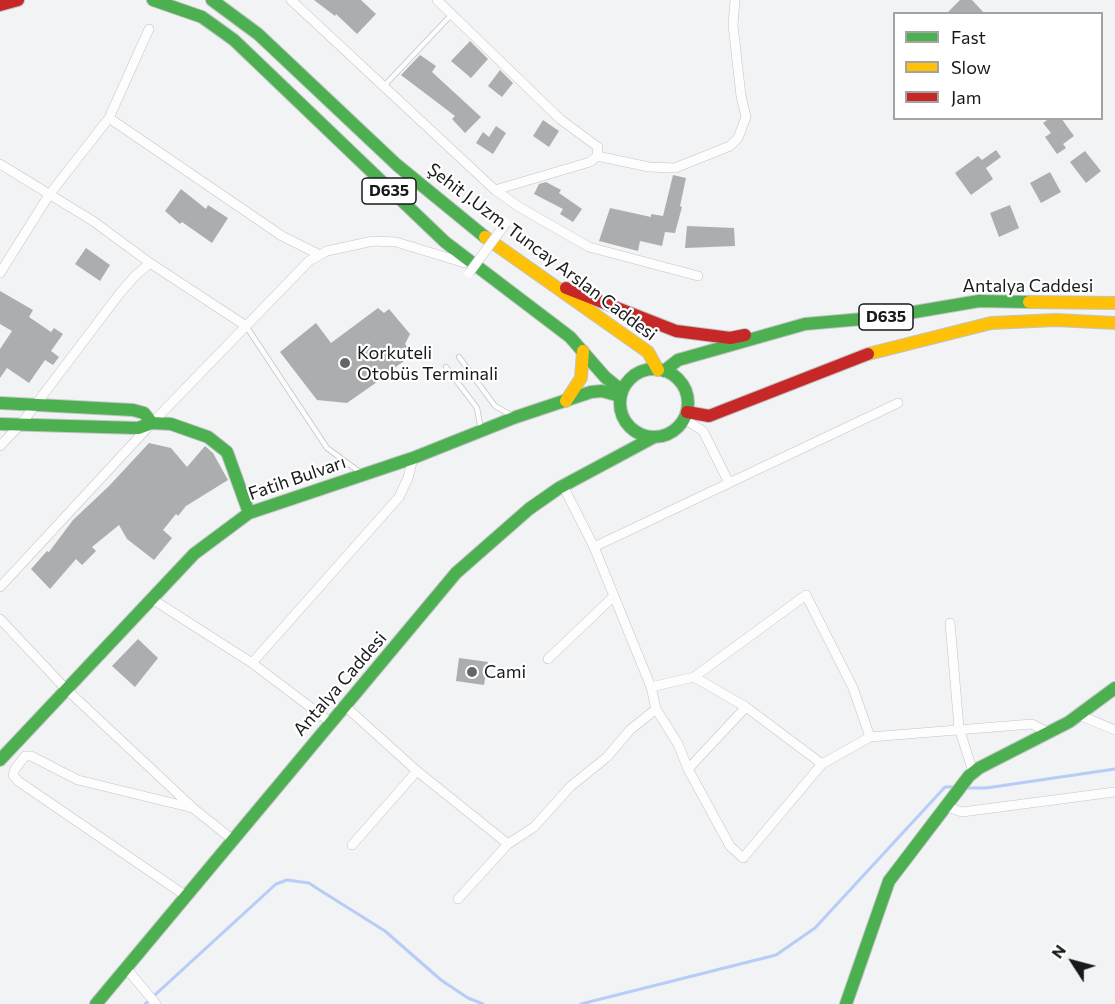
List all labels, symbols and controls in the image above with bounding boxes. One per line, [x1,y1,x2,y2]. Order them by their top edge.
legend [893,12,1103,120]
text: Fast [951,26,986,48]
text: Slow [951,56,991,78]
text: Jam [951,86,981,108]
street label: Şehit J.Uzm. Tuncay Arslan Caddesi [423,159,661,345]
road number: D635 [362,178,416,204]
street label: Antalya Caddesi [963,275,1093,297]
road number: D635 [859,304,913,330]
place label: Korkuteli Otobüs Terminali [357,342,498,385]
marker: Korkuteli Otobüs Terminali [338,356,352,370]
street label: Fatih Bulvarı [245,451,349,505]
street label: Antalya Caddesi [289,628,391,740]
place label: Cami [484,661,526,683]
marker: Cami [465,665,479,679]
north arrow [1043,932,1103,992]
text: N [1047,941,1069,962]

